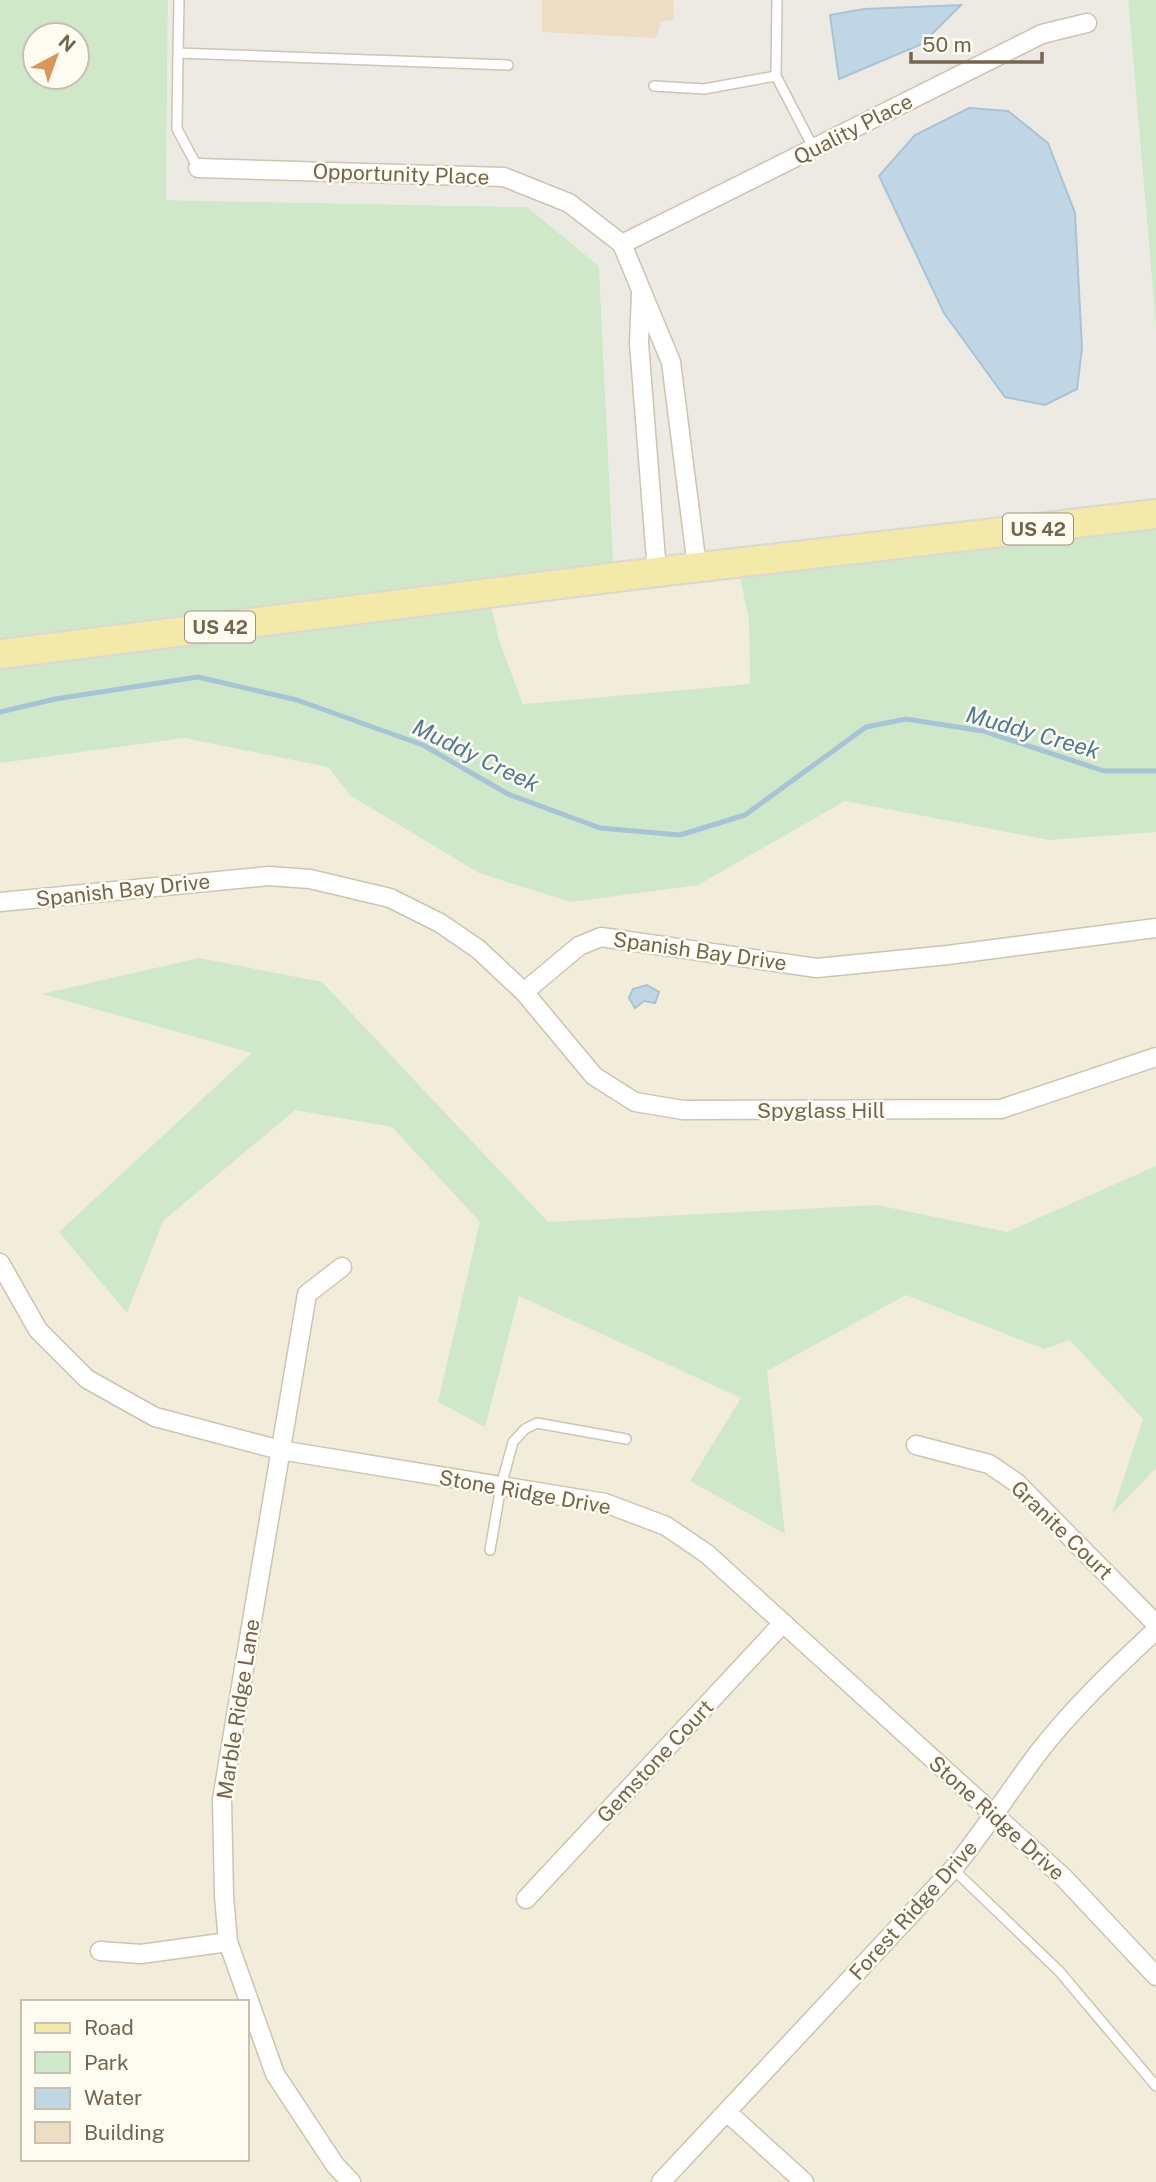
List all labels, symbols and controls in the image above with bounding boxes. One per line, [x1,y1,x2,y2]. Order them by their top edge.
north arrow [21,21,91,91]
scale bar [911,21,1042,65]
text: N [54,30,80,56]
text: 50 m [922,32,972,57]
street label: Quality Place [789,88,917,170]
street label: Opportunity Place [312,158,490,190]
road number: US 42 [1003,514,1073,544]
road number: US 42 [185,612,255,642]
water label: Muddy Creek [963,700,1103,764]
water label: Muddy Creek [408,713,544,798]
street label: Spanish Bay Drive [35,868,211,912]
street label: Spanish Bay Drive [612,926,788,976]
street label: Spyglass Hill [757,1098,885,1123]
street label: Stone Ridge Drive [437,1465,613,1519]
street label: Granite Court [1006,1475,1118,1585]
street label: Marble Ridge Lane [211,1617,265,1801]
street label: Gemstone Court [592,1694,718,1828]
street label: Stone Ridge Drive [924,1750,1070,1886]
street label: Forest Ridge Drive [844,1835,982,1985]
legend [21,2000,248,2161]
text: Road [84,2015,134,2040]
text: Park [84,2050,129,2075]
text: Water [84,2085,142,2110]
text: Building [84,2120,165,2145]

